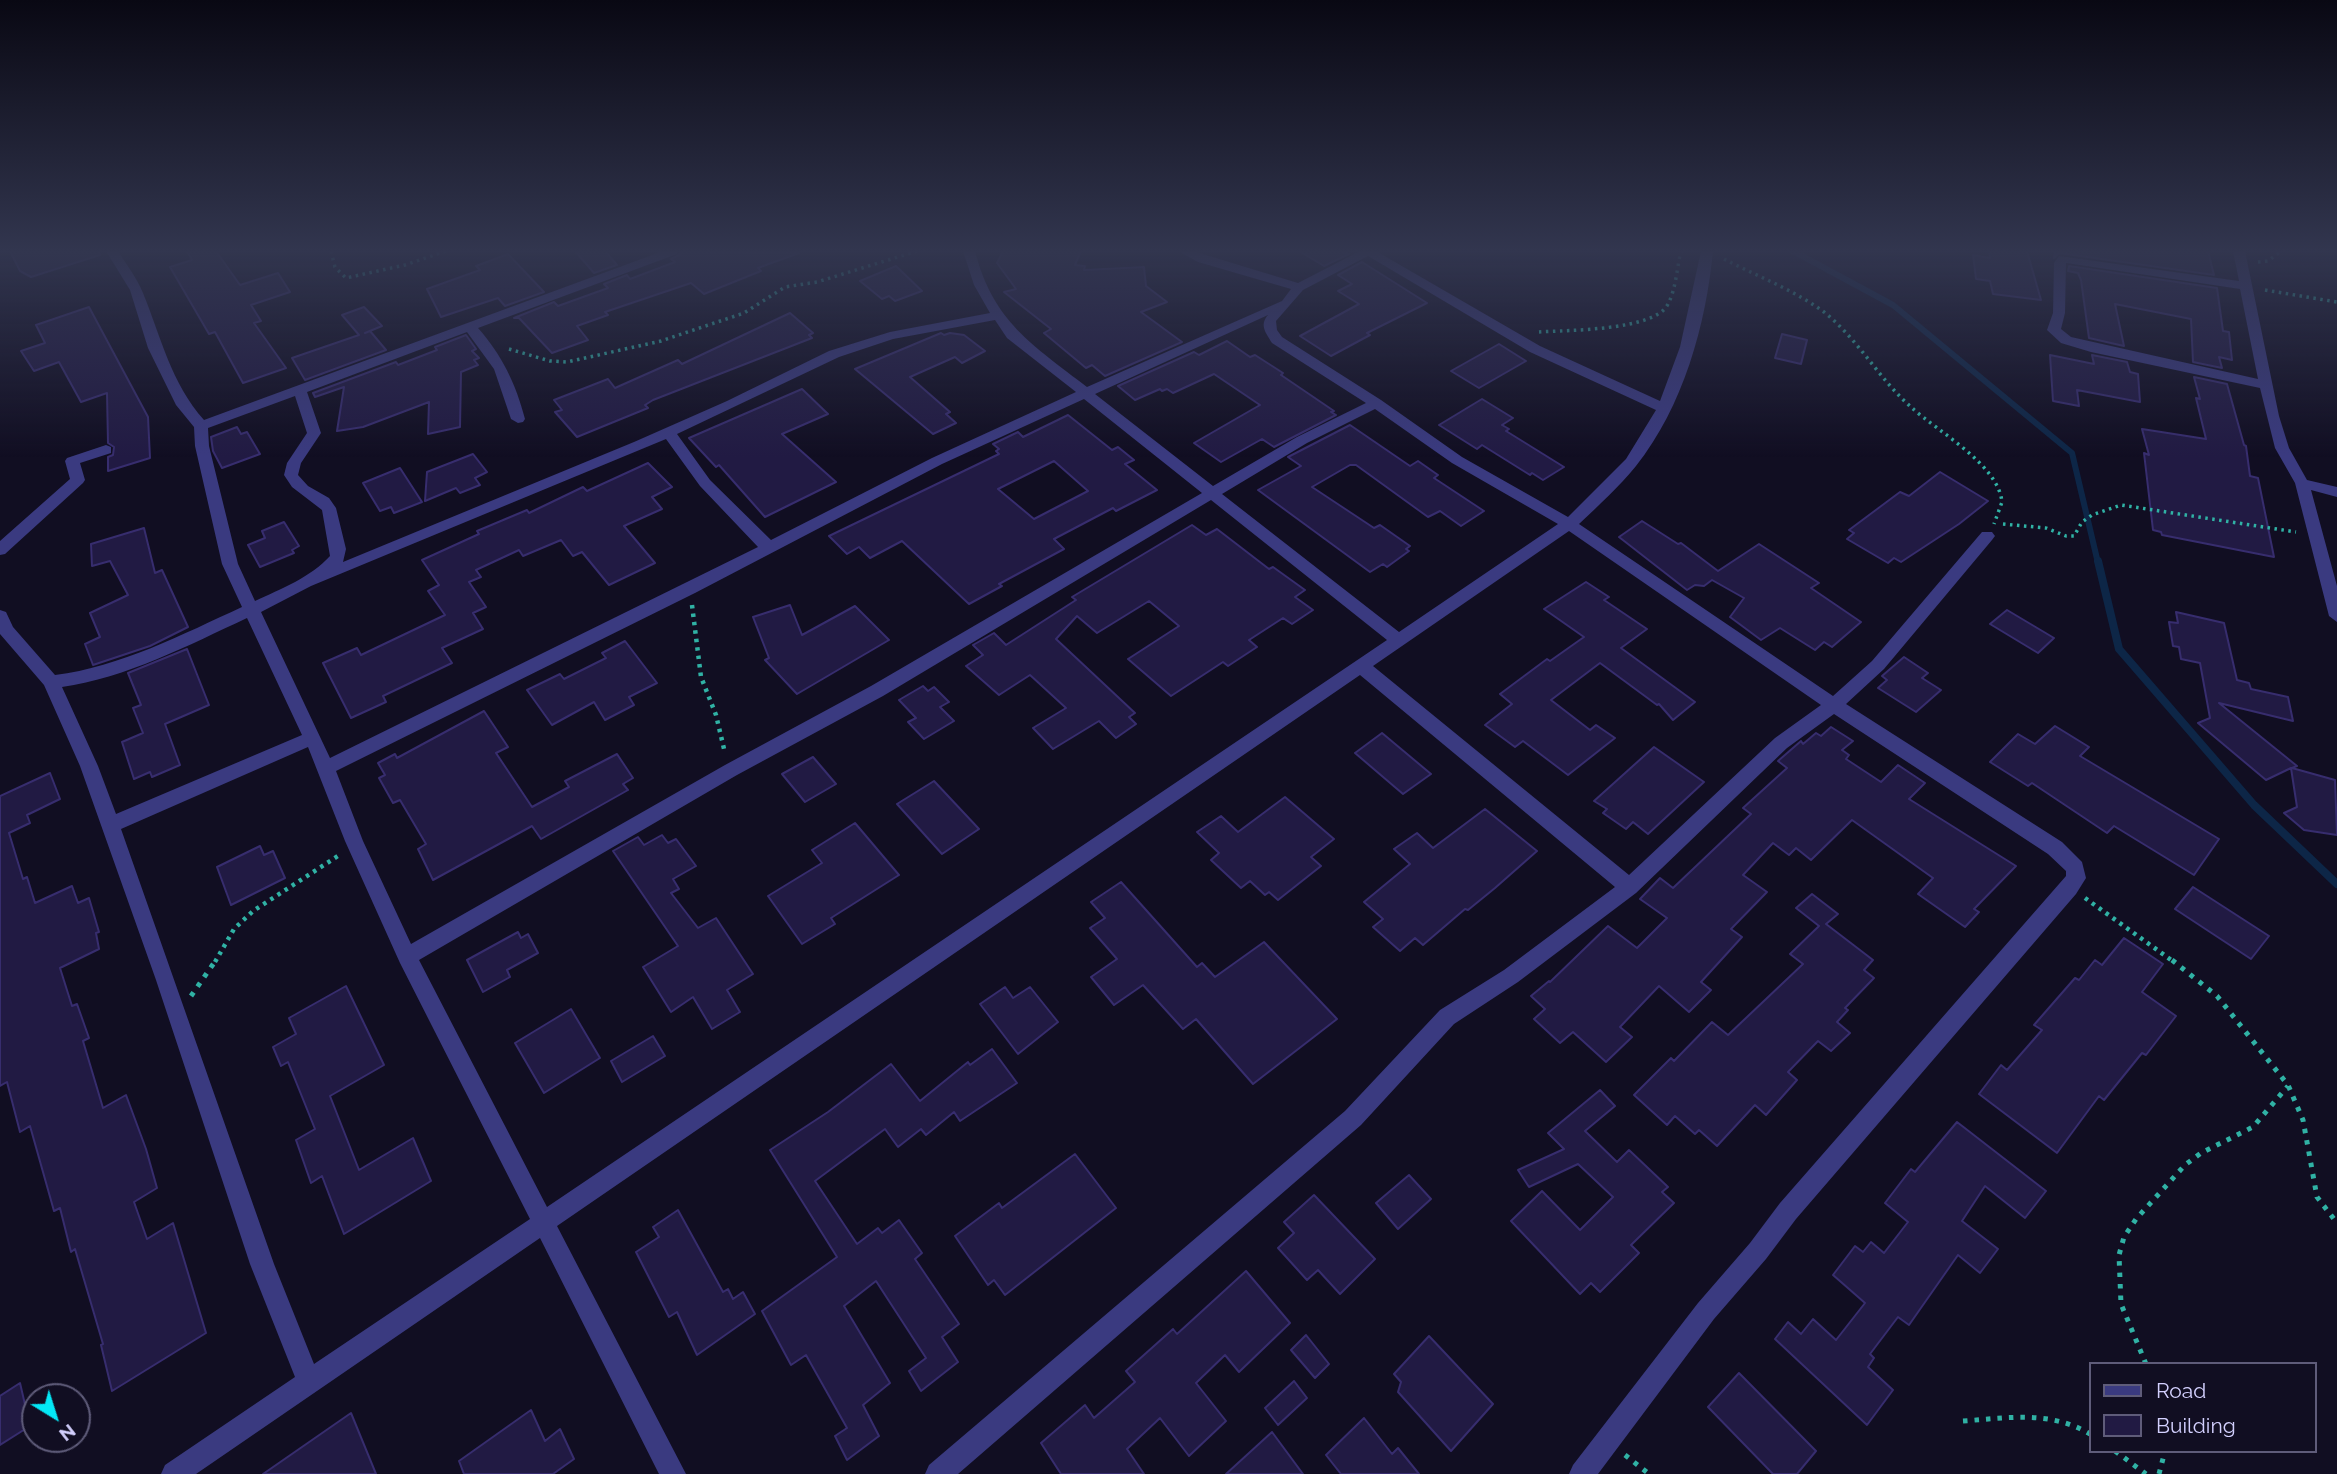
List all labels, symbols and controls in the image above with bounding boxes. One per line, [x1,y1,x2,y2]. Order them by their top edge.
legend [2088,1362,2316,1453]
text: Road [2156,1378,2206,1403]
north arrow [21,1383,91,1453]
text: Building [2156,1413,2236,1438]
text: N [55,1420,80,1446]

